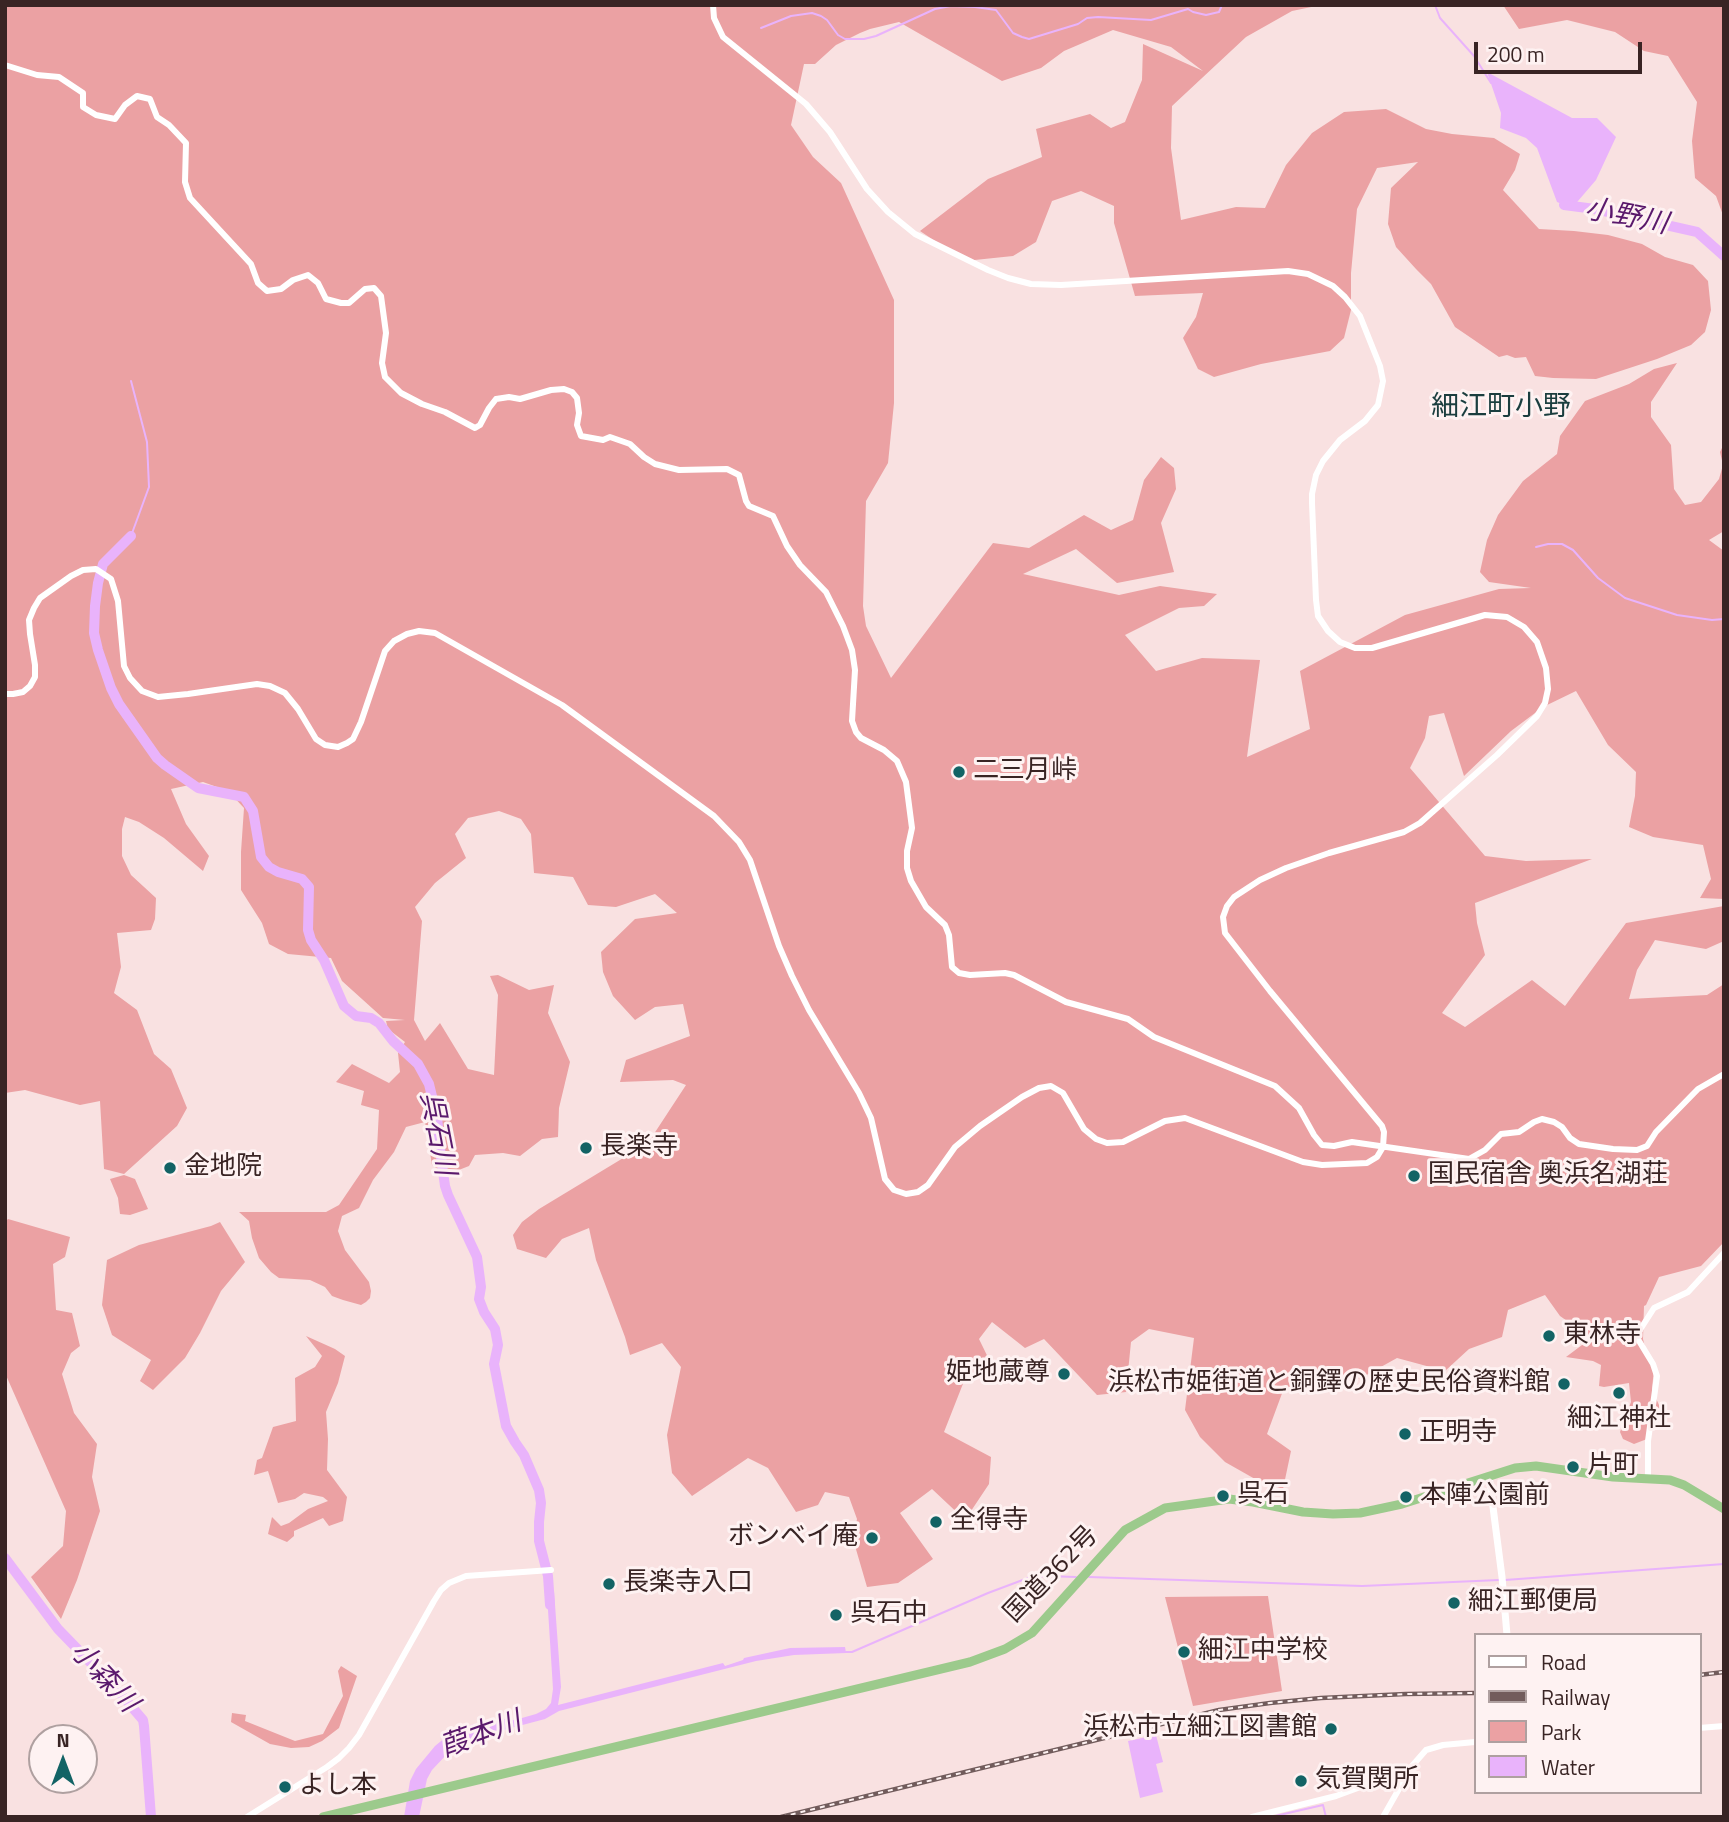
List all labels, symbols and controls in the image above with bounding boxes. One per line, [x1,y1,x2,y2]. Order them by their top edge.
scale bar [1477,28,1645,72]
text: 200 m [1487,38,1544,70]
water label: 小野川 [1582,193,1670,243]
district label: 細江町小野 [1431,391,1571,425]
place label: 二三月峠 [973,756,1077,788]
marker: 二三月峠 [951,764,967,780]
water label: 呉石川 [411,1090,461,1178]
place label: 長楽寺 [600,1132,678,1164]
marker: 長楽寺 [578,1140,594,1156]
place label: 金地院 [184,1152,262,1184]
marker: 金地院 [162,1160,178,1176]
place label: 国民宿舎 奥浜名湖荘 [1428,1160,1668,1192]
marker: 国民宿舎 奥浜名湖荘 [1406,1168,1422,1184]
place label: 東林寺 [1563,1320,1641,1352]
marker: 東林寺 [1541,1328,1557,1344]
place label: 姫地蔵尊 [946,1358,1050,1390]
marker: 姫地蔵尊 [1056,1366,1072,1382]
place label: 浜松市姫街道と銅鐸の歴史民俗資料館 [1108,1368,1550,1400]
marker: 浜松市姫街道と銅鐸の歴史民俗資料館 [1556,1376,1572,1392]
marker: 細江神社 [1611,1385,1627,1401]
place label: 細江神社 [1567,1404,1671,1436]
place label: 正明寺 [1419,1418,1497,1450]
marker: 正明寺 [1397,1426,1413,1442]
place label: 片町 [1587,1451,1639,1483]
marker: 片町 [1565,1459,1581,1475]
place label: 呉石 [1237,1480,1289,1512]
place label: 本陣公園前 [1420,1481,1550,1513]
marker: 呉石 [1215,1488,1231,1504]
marker: 本陣公園前 [1398,1489,1414,1505]
place label: 全得寺 [950,1506,1028,1538]
marker: 全得寺 [928,1514,944,1530]
street label: 国道362号 [999,1520,1105,1630]
place label: ボンベイ庵 [728,1522,858,1554]
marker: ボンベイ庵 [864,1530,880,1546]
place label: 長楽寺入口 [623,1568,753,1600]
marker: 長楽寺入口 [601,1576,617,1592]
place label: 細江郵便局 [1468,1587,1598,1619]
marker: 細江郵便局 [1446,1595,1462,1611]
place label: 呉石中 [850,1599,928,1631]
marker: 呉石中 [828,1607,844,1623]
legend [1474,1633,1701,1794]
water label: 小森川 [62,1636,144,1720]
place label: 細江中学校 [1198,1636,1328,1668]
marker: 細江中学校 [1176,1644,1192,1660]
text: Road [1541,1646,1586,1678]
text: Railway [1541,1681,1610,1713]
water label: 葭本川 [436,1706,526,1766]
place label: 浜松市立細江図書館 [1083,1713,1317,1745]
text: Park [1541,1716,1581,1748]
marker: 浜松市立細江図書館 [1323,1721,1339,1737]
north arrow [28,1724,98,1794]
text: N [56,1725,70,1754]
text: Water [1541,1751,1595,1783]
place label: 気賀関所 [1315,1765,1419,1797]
place label: よし本 [299,1771,377,1803]
marker: 気賀関所 [1293,1773,1309,1789]
marker: よし本 [277,1779,293,1795]

